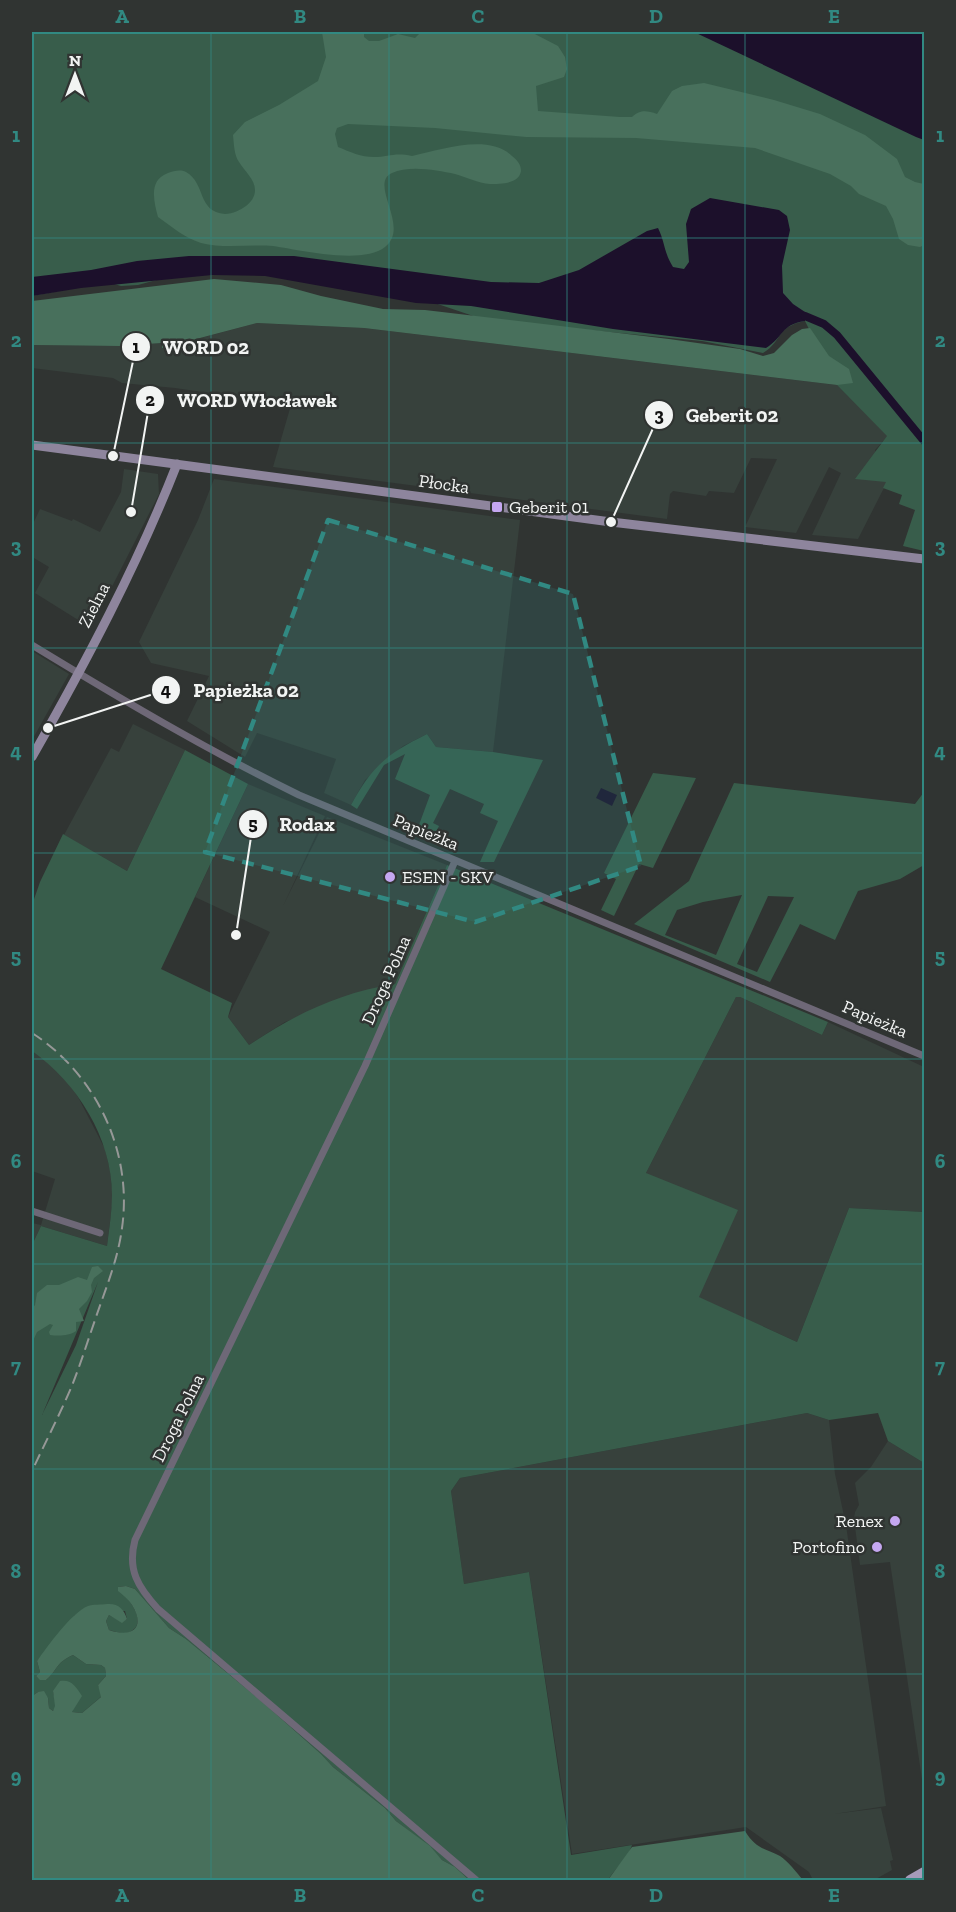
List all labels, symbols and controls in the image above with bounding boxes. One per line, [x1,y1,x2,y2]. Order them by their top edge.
text: A [115,4,129,28]
text: B [294,4,306,28]
text: C [472,4,485,28]
text: D [649,4,663,28]
text: E [828,4,840,28]
north arrow [45,45,105,105]
text: N [69,51,81,70]
text: 1 [12,123,20,147]
text: 1 [936,123,944,147]
text: 2 [11,328,22,352]
callout: WORD 02 [121,328,261,366]
text: 2 [935,328,946,352]
text: WORD 02 [163,335,249,359]
text: 1 [132,336,140,358]
callout: WORD Włocławek [135,381,350,419]
text: WORD Włocławek [177,388,337,412]
text: 2 [145,389,155,411]
callout: Geberit 02 [644,396,791,434]
text: Geberit 02 [686,403,779,427]
text: 3 [654,404,664,426]
street label: Płocka [417,470,471,498]
place label: Geberit 01 [509,496,589,518]
marker: Geberit 01 [490,500,504,514]
text: 3 [11,534,22,558]
text: 3 [935,534,946,558]
street label: Zielna [73,578,115,631]
callout: Papieżka 02 [151,671,311,709]
text: Papieżka 02 [193,678,299,702]
text: 4 [161,679,171,701]
text: 4 [10,739,22,763]
text: 4 [934,739,946,763]
callout: Rodax [238,805,347,843]
street label: Papieżka [390,809,462,855]
text: Rodax [279,812,335,836]
text: 5 [248,813,258,835]
place label: ESEN - SKV [402,866,494,888]
marker: ESEN - SKV [383,870,397,884]
street label: Droga Polna [357,932,416,1028]
text: 5 [11,944,21,968]
text: 5 [935,944,945,968]
street label: Papieżka [839,995,911,1043]
text: 6 [11,1149,22,1173]
text: 6 [935,1149,946,1173]
text: 7 [11,1354,21,1378]
text: 7 [935,1354,945,1378]
street label: Droga Polna [147,1370,209,1466]
place label: Renex [836,1510,883,1532]
marker: Renex [888,1514,902,1528]
place label: Portofino [793,1536,865,1558]
marker: Portofino [870,1540,884,1554]
text: 8 [11,1559,22,1583]
text: 8 [935,1559,946,1583]
text: 9 [11,1764,22,1788]
text: 9 [935,1764,946,1788]
text: A [115,1883,129,1907]
text: B [294,1883,306,1907]
text: C [472,1883,485,1907]
text: D [649,1883,663,1907]
text: E [828,1883,840,1907]

